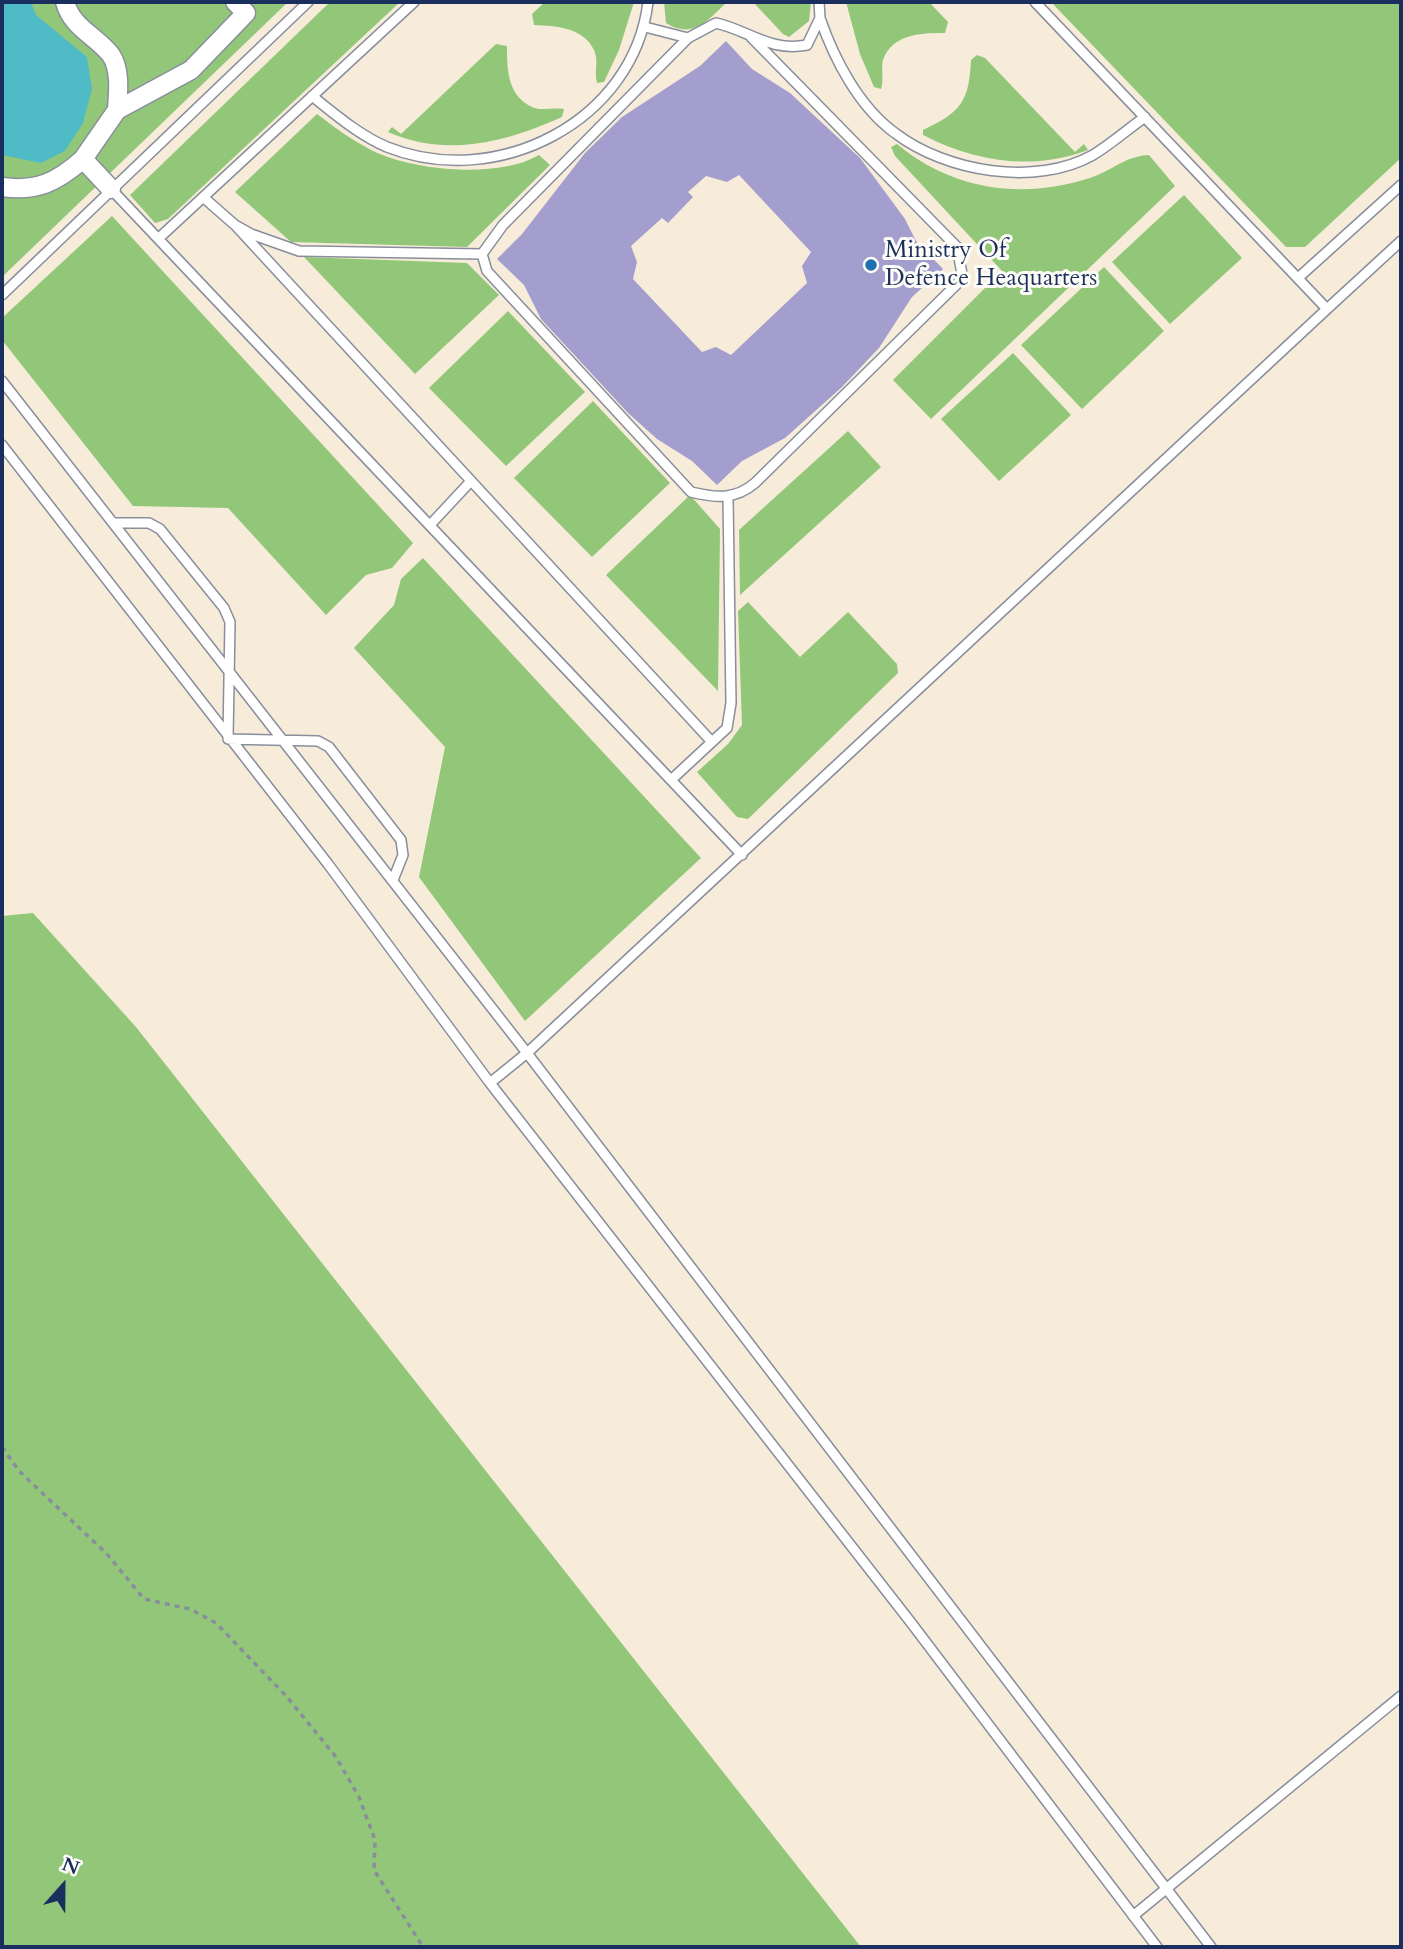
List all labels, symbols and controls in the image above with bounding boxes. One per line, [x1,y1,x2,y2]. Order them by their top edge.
place label: Ministry Of Defence Heaquarters [885,237,1097,293]
marker: Ministry Of Defence Heaquarters [863,257,879,273]
north arrow [28,1851,98,1921]
text: N [58,1851,83,1881]

